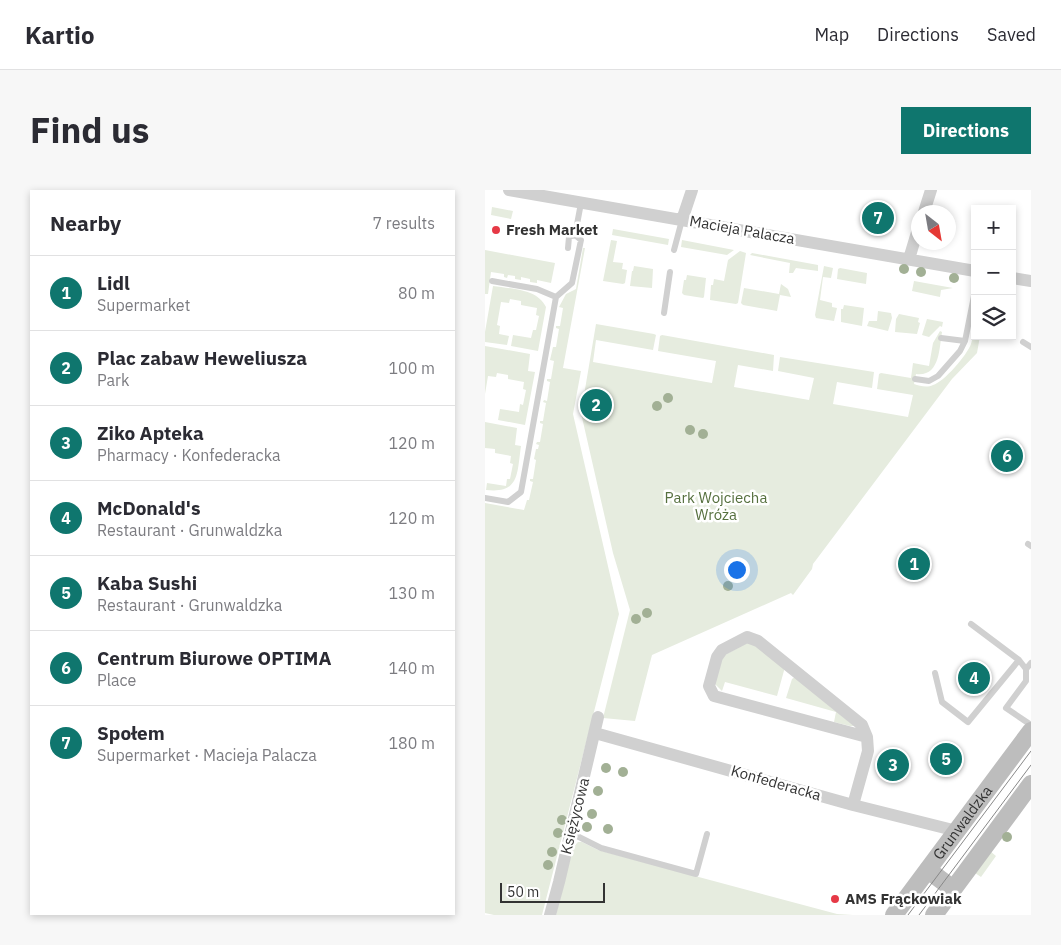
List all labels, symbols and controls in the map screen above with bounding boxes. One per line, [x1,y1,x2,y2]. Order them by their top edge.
text: Kartio [25,19,95,51]
text: Map [814,23,849,46]
text: Directions [877,23,959,46]
text: Saved [987,23,1036,46]
text: Find us [30,107,149,153]
button: Directions [901,107,1031,154]
pin: 7 [862,199,894,237]
north arrow [911,205,956,250]
map controls [971,205,1016,340]
button: + [971,205,1016,250]
text: Nearby [50,209,121,237]
street label: Macieja Palacza [688,211,796,248]
text: 7 results [372,213,435,233]
place label: Fresh Market [506,220,598,239]
marker: Fresh Market [490,224,502,236]
button: − [971,250,1016,295]
text: Lidl [97,271,130,295]
text: 1 [61,283,71,303]
text: 80 m [398,283,435,303]
text: Supermarket [97,295,190,315]
button: layers [971,295,1016,340]
text: Plac zabaw Heweliusza [97,346,307,370]
text: 2 [61,358,71,378]
text: 100 m [388,358,435,378]
text: Park [97,370,129,390]
pin: 2 [580,386,612,424]
text: Ziko Apteka [97,421,204,445]
text: 3 [61,433,71,453]
text: 120 m [388,433,435,453]
pin: 6 [991,437,1023,475]
text: Pharmacy · Konfederacka [97,445,281,465]
park label: Park Wojciecha Wróża [665,488,767,524]
text: McDonald's [97,496,200,520]
text: 4 [61,508,71,528]
text: 120 m [388,508,435,528]
text: Restaurant · Grunwaldzka [97,520,282,540]
pin: 1 [898,545,930,583]
your location [724,557,750,583]
text: Kaba Sushi [97,571,197,595]
text: 5 [61,583,71,603]
text: 130 m [388,583,435,603]
text: Restaurant · Grunwaldzka [97,595,282,615]
text: Centrum Biurowe OPTIMA [97,646,331,670]
text: 6 [61,658,71,678]
text: 140 m [388,658,435,678]
pin: 4 [958,659,990,697]
text: Place [97,670,136,690]
text: Społem [97,721,165,745]
text: 7 [61,733,71,753]
text: 180 m [388,733,435,753]
pin: 5 [930,740,962,778]
text: Supermarket · Macieja Palacza [97,745,317,765]
pin: 3 [877,746,909,784]
street label: Konfederacka [729,761,823,804]
street label: Księżycowa [556,776,593,856]
street label: Grunwaldzka [928,782,996,863]
scale bar [500,880,605,903]
text: 50 m [507,883,539,901]
place label: AMS Frąckowiak [845,889,962,908]
marker: AMS Frąckowiak [829,893,841,905]

